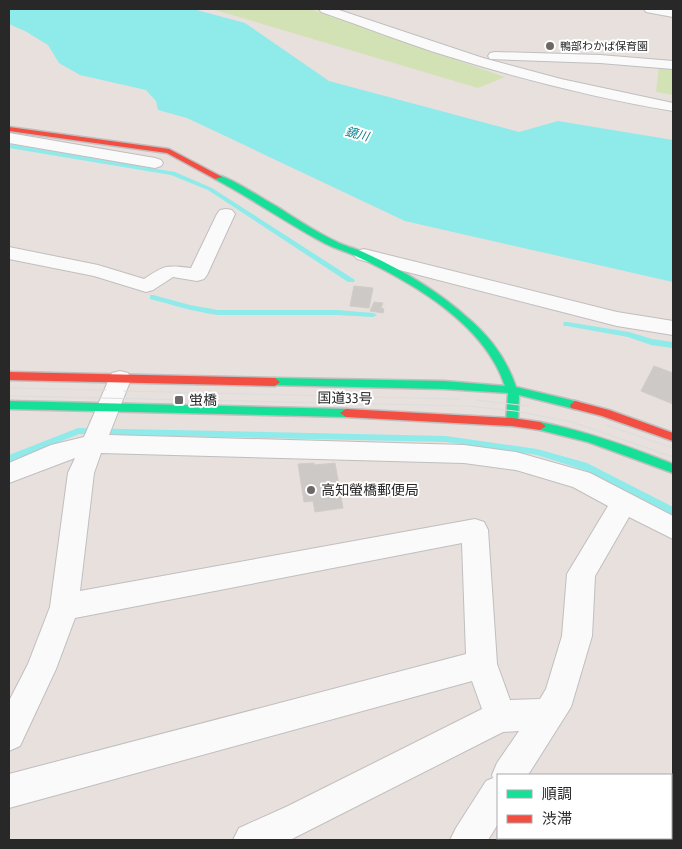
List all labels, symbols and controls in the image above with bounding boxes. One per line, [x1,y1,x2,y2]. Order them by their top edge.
marker: 鴨部わかば保育園 [544,40,556,52]
place label: 鴨部わかば保育園 [560,40,648,52]
water label: 鏡川 [344,124,372,144]
street label: 国道33号 [317,390,373,406]
place label: 蛍橋 [189,392,217,408]
marker: 蛍橋 [173,394,185,406]
place label: 高知螢橋郵便局 [321,482,419,498]
marker: 高知螢橋郵便局 [305,484,317,496]
legend [497,774,672,839]
text: 順調 [542,785,572,802]
text: 渋滞 [542,810,572,827]

